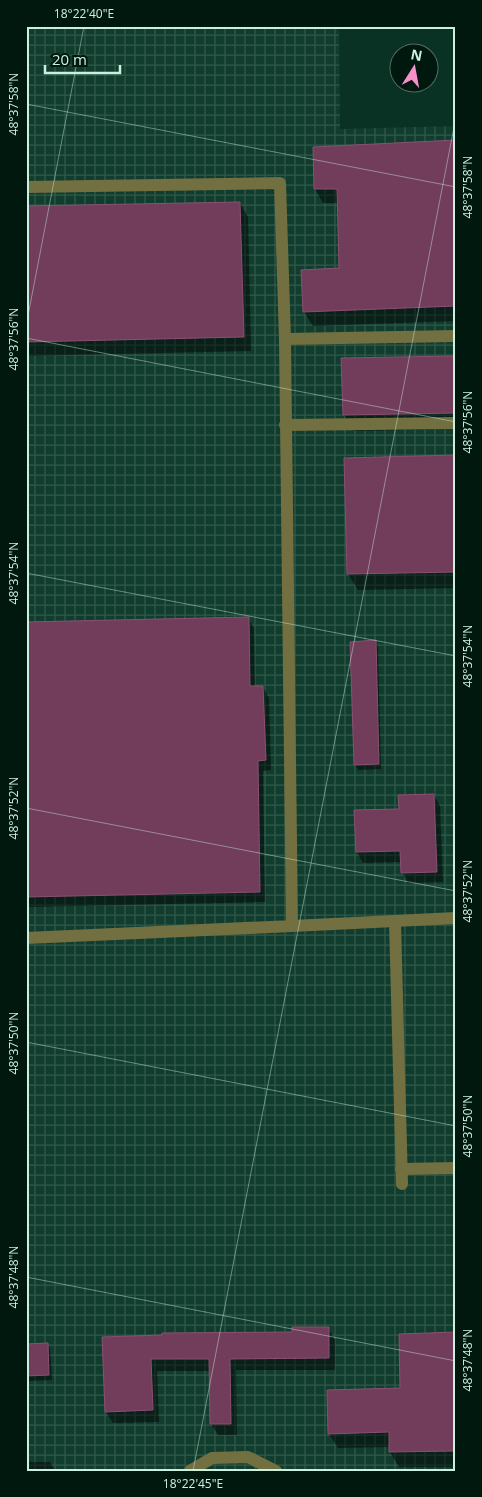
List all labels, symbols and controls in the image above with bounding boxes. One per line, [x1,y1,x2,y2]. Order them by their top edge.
text: 18°22'40"E [54,5,114,22]
scale bar [45,42,120,74]
north arrow [390,42,440,92]
text: N [409,44,424,65]
text: 20 m [52,49,87,69]
text: 48°37'58"N [5,73,22,135]
text: 48°37'58"N [459,156,476,218]
text: 48°37'56"N [5,308,22,370]
text: 48°37'56"N [459,391,476,453]
text: 48°37'54"N [5,542,22,604]
text: 48°37'54"N [459,625,476,687]
text: 48°37'52"N [5,777,22,839]
text: 48°37'52"N [459,860,476,922]
text: 48°37'50"N [5,1012,22,1074]
text: 48°37'50"N [459,1095,476,1157]
text: 48°37'48"N [5,1246,22,1308]
text: 48°37'48"N [459,1329,476,1391]
text: 18°22'45"E [163,1475,223,1492]

